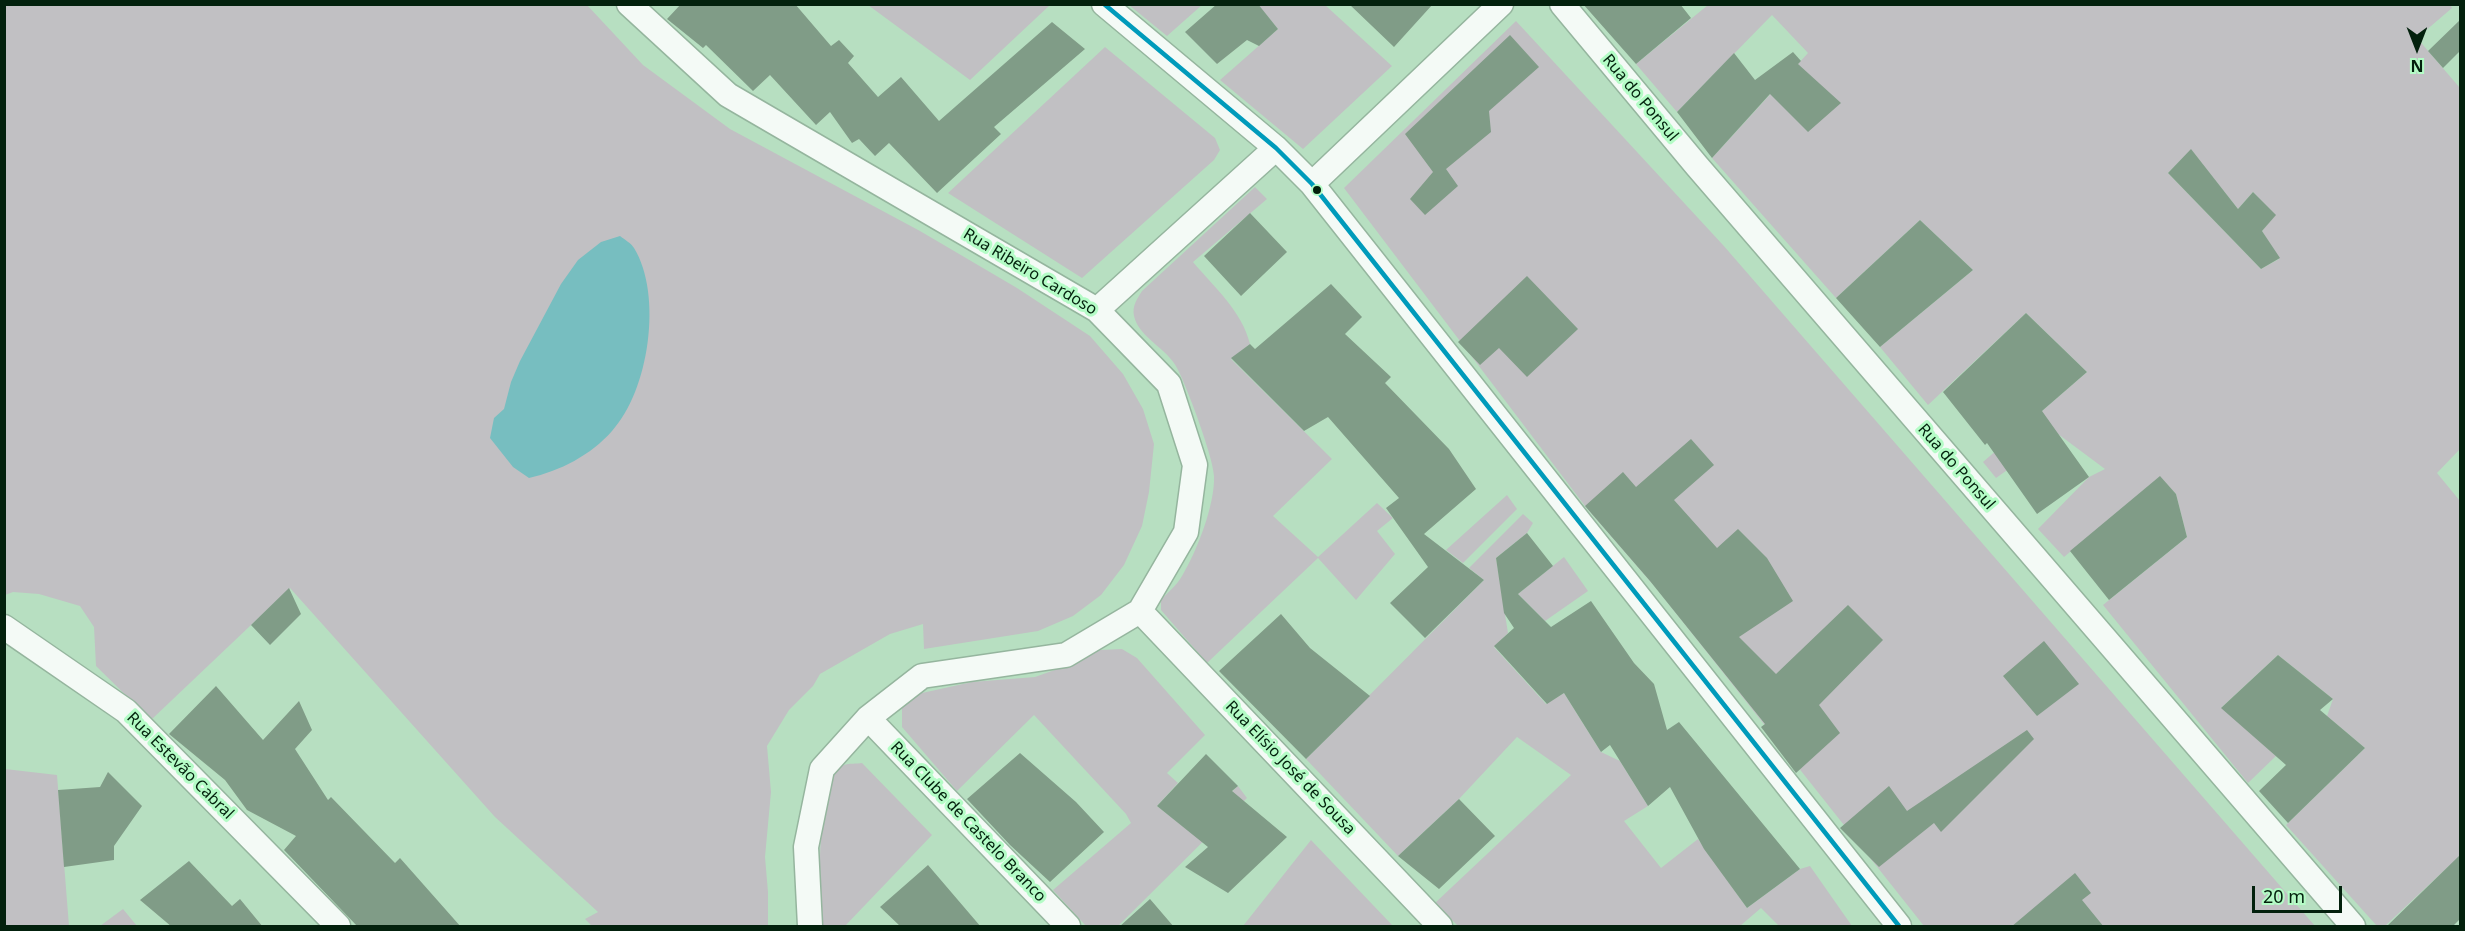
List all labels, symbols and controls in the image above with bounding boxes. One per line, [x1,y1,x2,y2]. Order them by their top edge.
north arrow [2387,18,2447,78]
street label: Rua do Ponsul [1598,51,1682,145]
text: N [2411,55,2424,77]
unlabelled marker [1311,184,1323,196]
street label: Rua Ribeiro Cardoso [960,225,1100,319]
street label: Rua do Ponsul [1913,420,1999,514]
street label: Rua Elísio José de Sousa [1221,697,1359,839]
street label: Rua Estevão Cabral [123,709,237,823]
street label: Rua Clube de Castelo Branco [886,738,1050,906]
scale bar [2255,874,2345,912]
text: 20 m [2263,884,2305,908]

